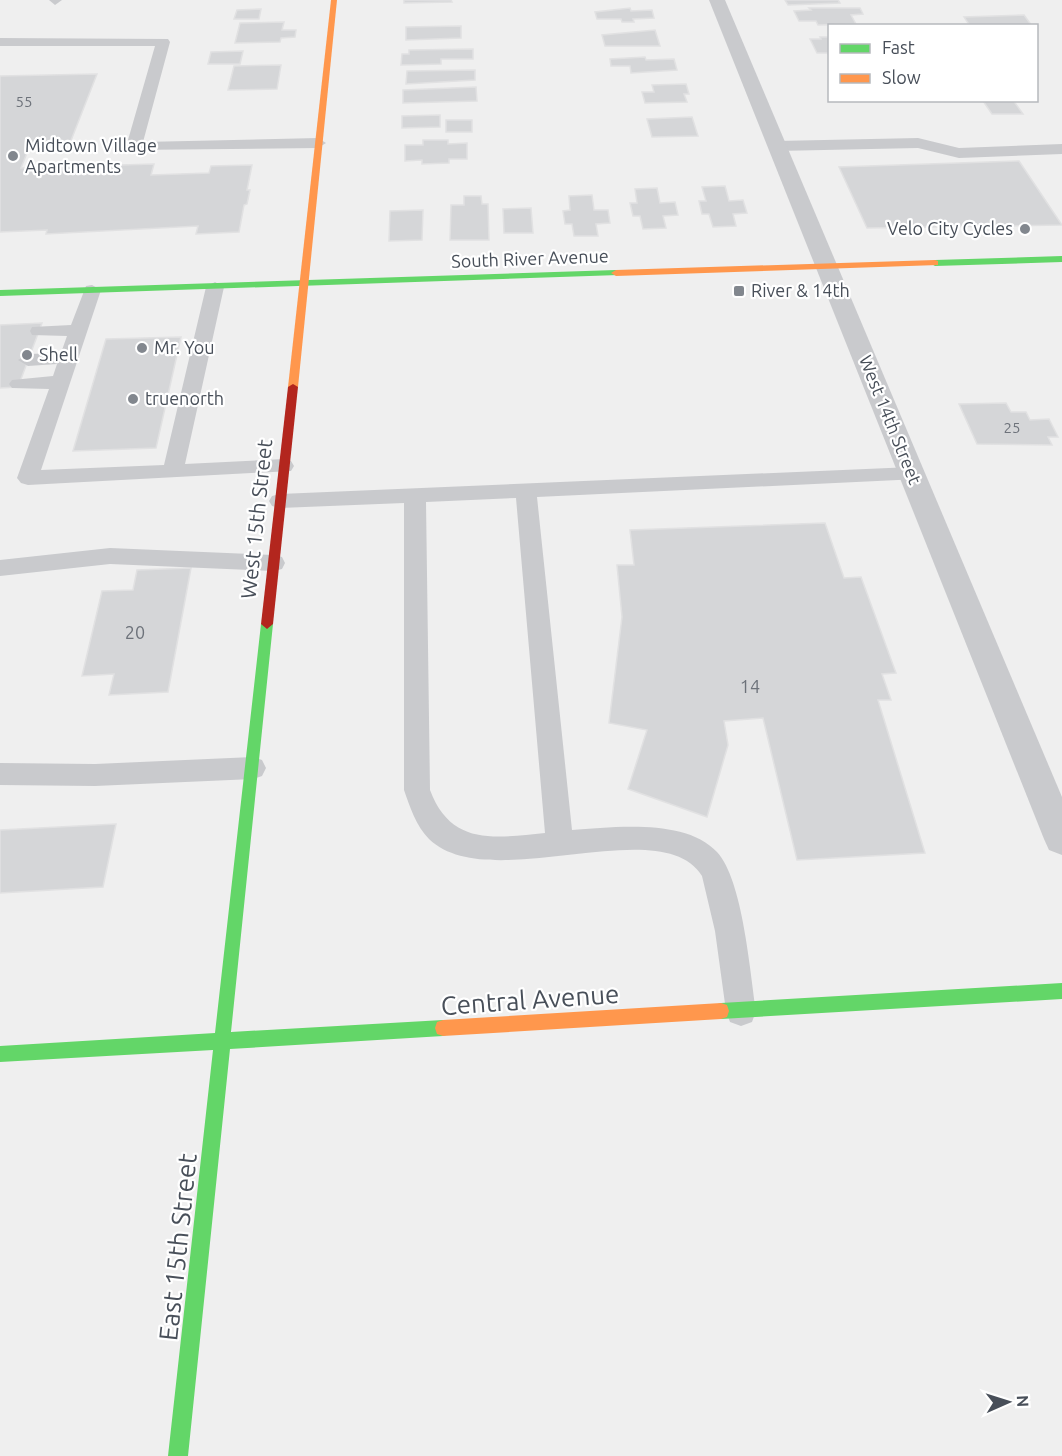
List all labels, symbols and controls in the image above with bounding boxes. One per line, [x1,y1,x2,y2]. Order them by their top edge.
legend [828,24,1038,102]
text: Fast [882,37,915,57]
text: Slow [882,67,921,87]
house number: 55 [16,93,32,110]
place label: Midtown Village Apartments [25,135,157,176]
marker: Midtown Village Apartments [6,149,20,163]
place label: Velo City Cycles [887,218,1013,238]
marker: Velo City Cycles [1018,222,1032,236]
street label: South River Avenue [451,245,609,271]
place label: River & 14th [751,280,850,300]
marker: River & 14th [732,284,746,298]
place label: Mr. You [154,337,215,357]
marker: Mr. You [135,341,149,355]
place label: Shell [39,344,78,364]
marker: Shell [20,348,34,362]
street label: West 14th Street [856,352,926,487]
place label: truenorth [145,388,224,408]
marker: truenorth [126,392,140,406]
house number: 25 [1004,419,1020,436]
street label: West 15th Street [236,438,276,600]
house number: 20 [125,622,145,642]
house number: 14 [740,676,760,696]
street label: Central Avenue [440,979,620,1020]
street label: East 15th Street [153,1152,202,1342]
north arrow [978,1372,1038,1432]
text: N [1014,1395,1032,1408]

